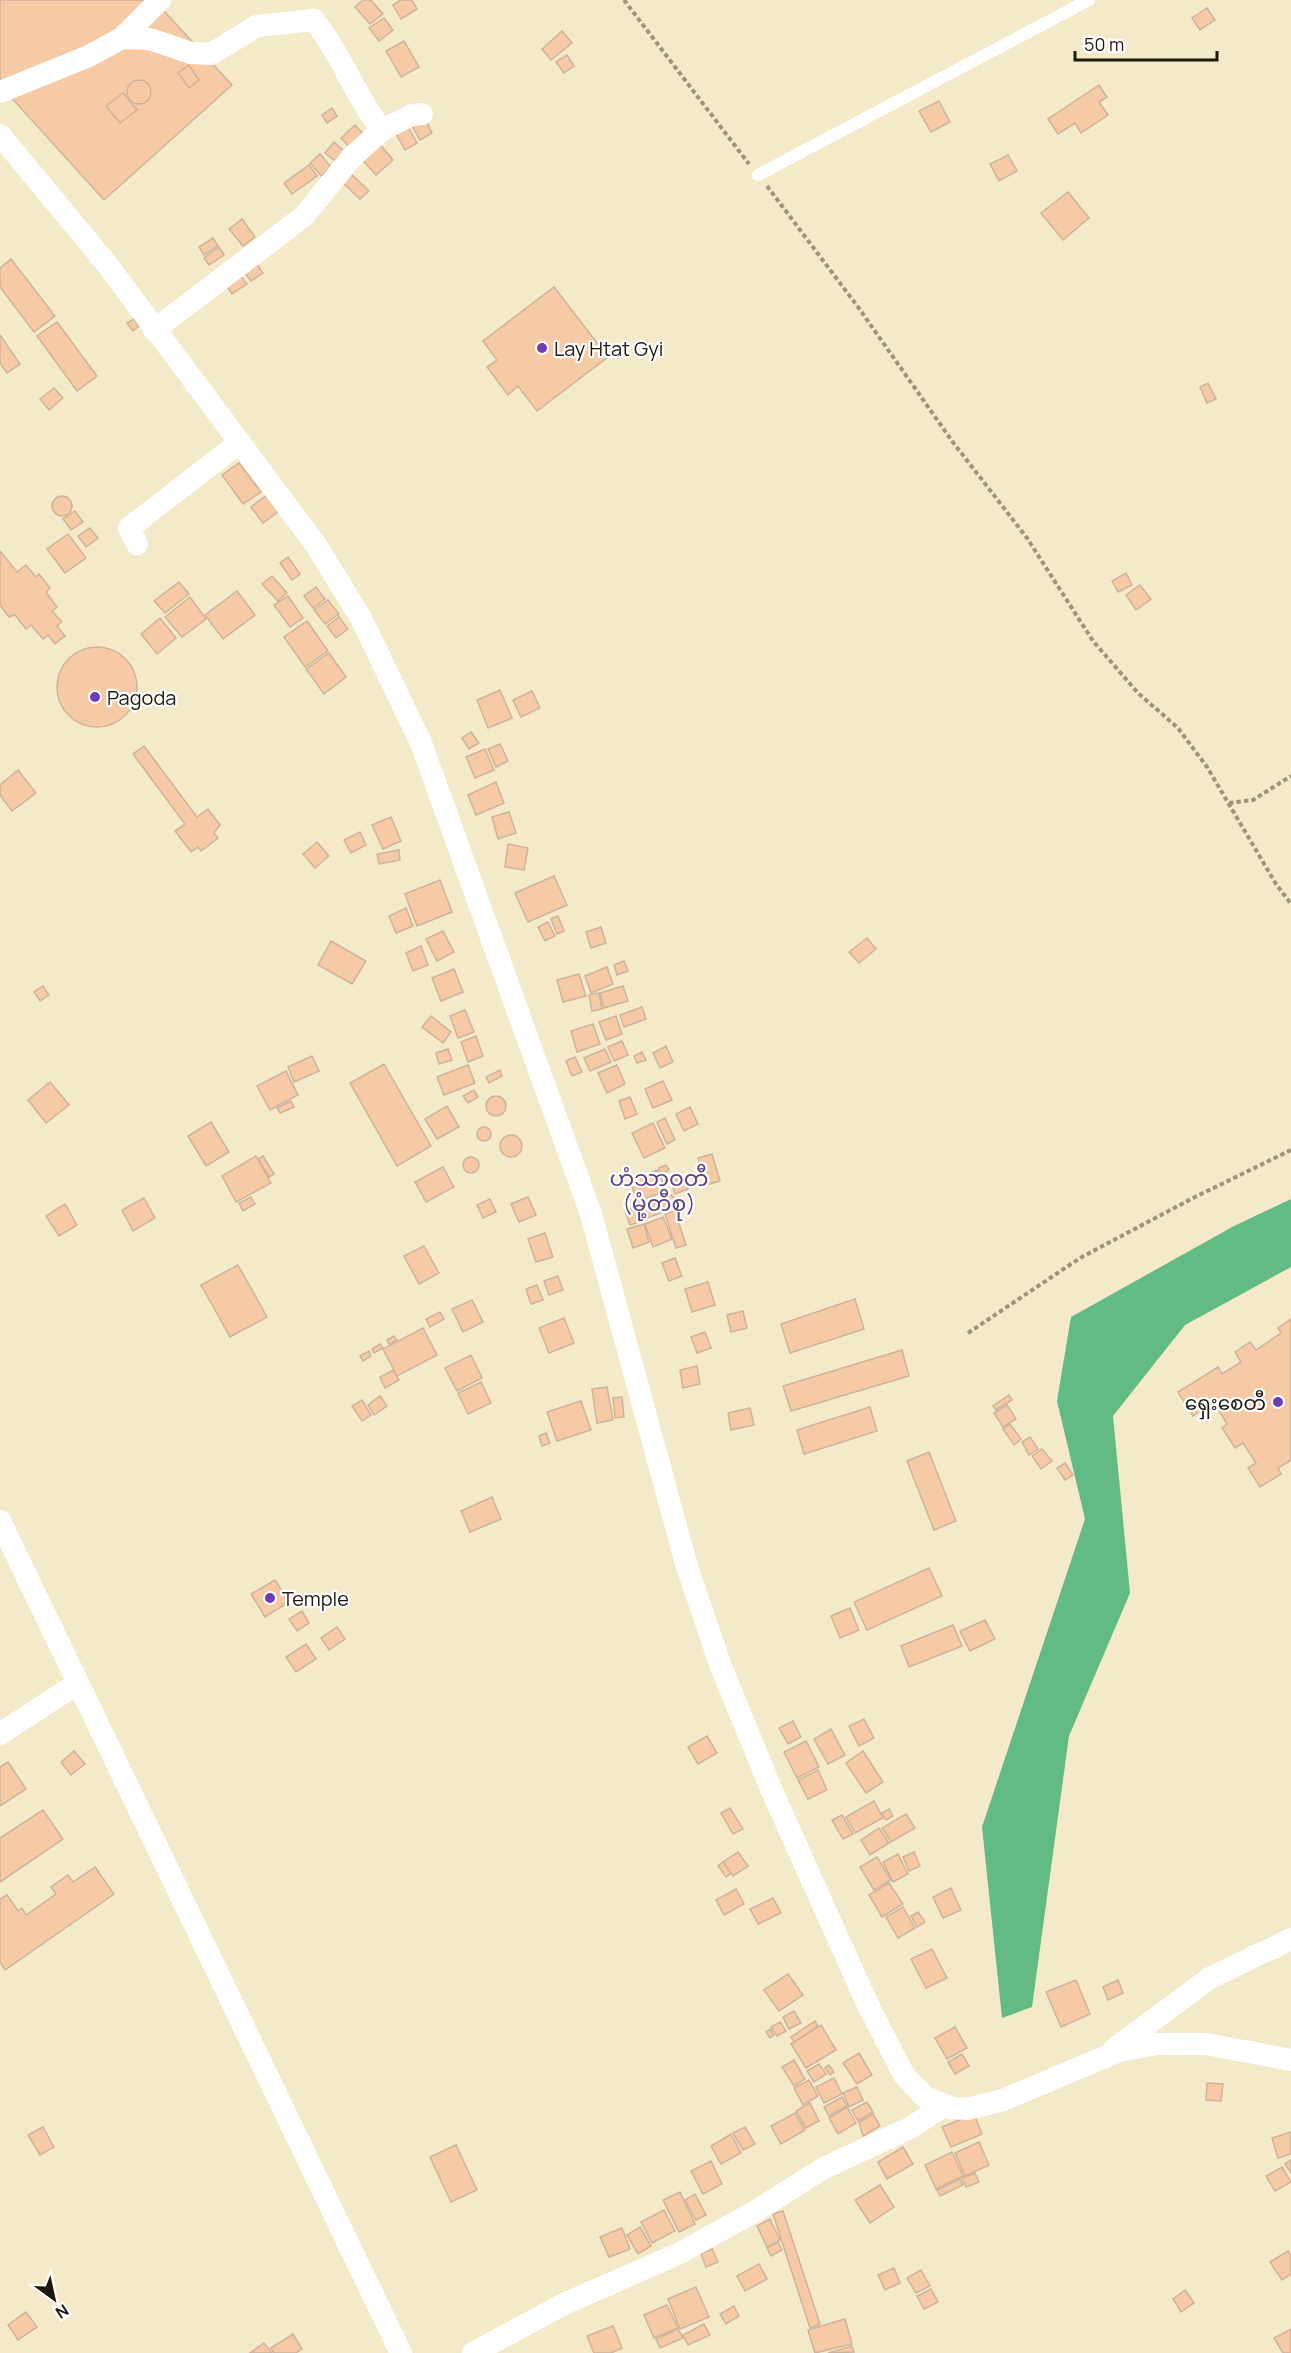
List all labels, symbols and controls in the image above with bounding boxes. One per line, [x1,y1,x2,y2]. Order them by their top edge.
scale bar [1075,24,1218,62]
text: 50 m [1084,32,1124,56]
place label: Lay Htat Gyi [554,335,663,362]
marker: Lay Htat Gyi [535,341,549,355]
place label: Pagoda [107,684,176,711]
marker: Pagoda [88,690,102,704]
district label: ဟံသာဝတီ (မုံ့တီစု) [609,1163,709,1221]
place label: ရှေးစေတီ [1185,1389,1266,1420]
marker: ရှေးစေတီ [1271,1395,1285,1409]
place label: Temple [282,1585,349,1612]
marker: Temple [263,1591,277,1605]
north arrow [24,2269,84,2329]
text: N [51,2299,73,2324]

